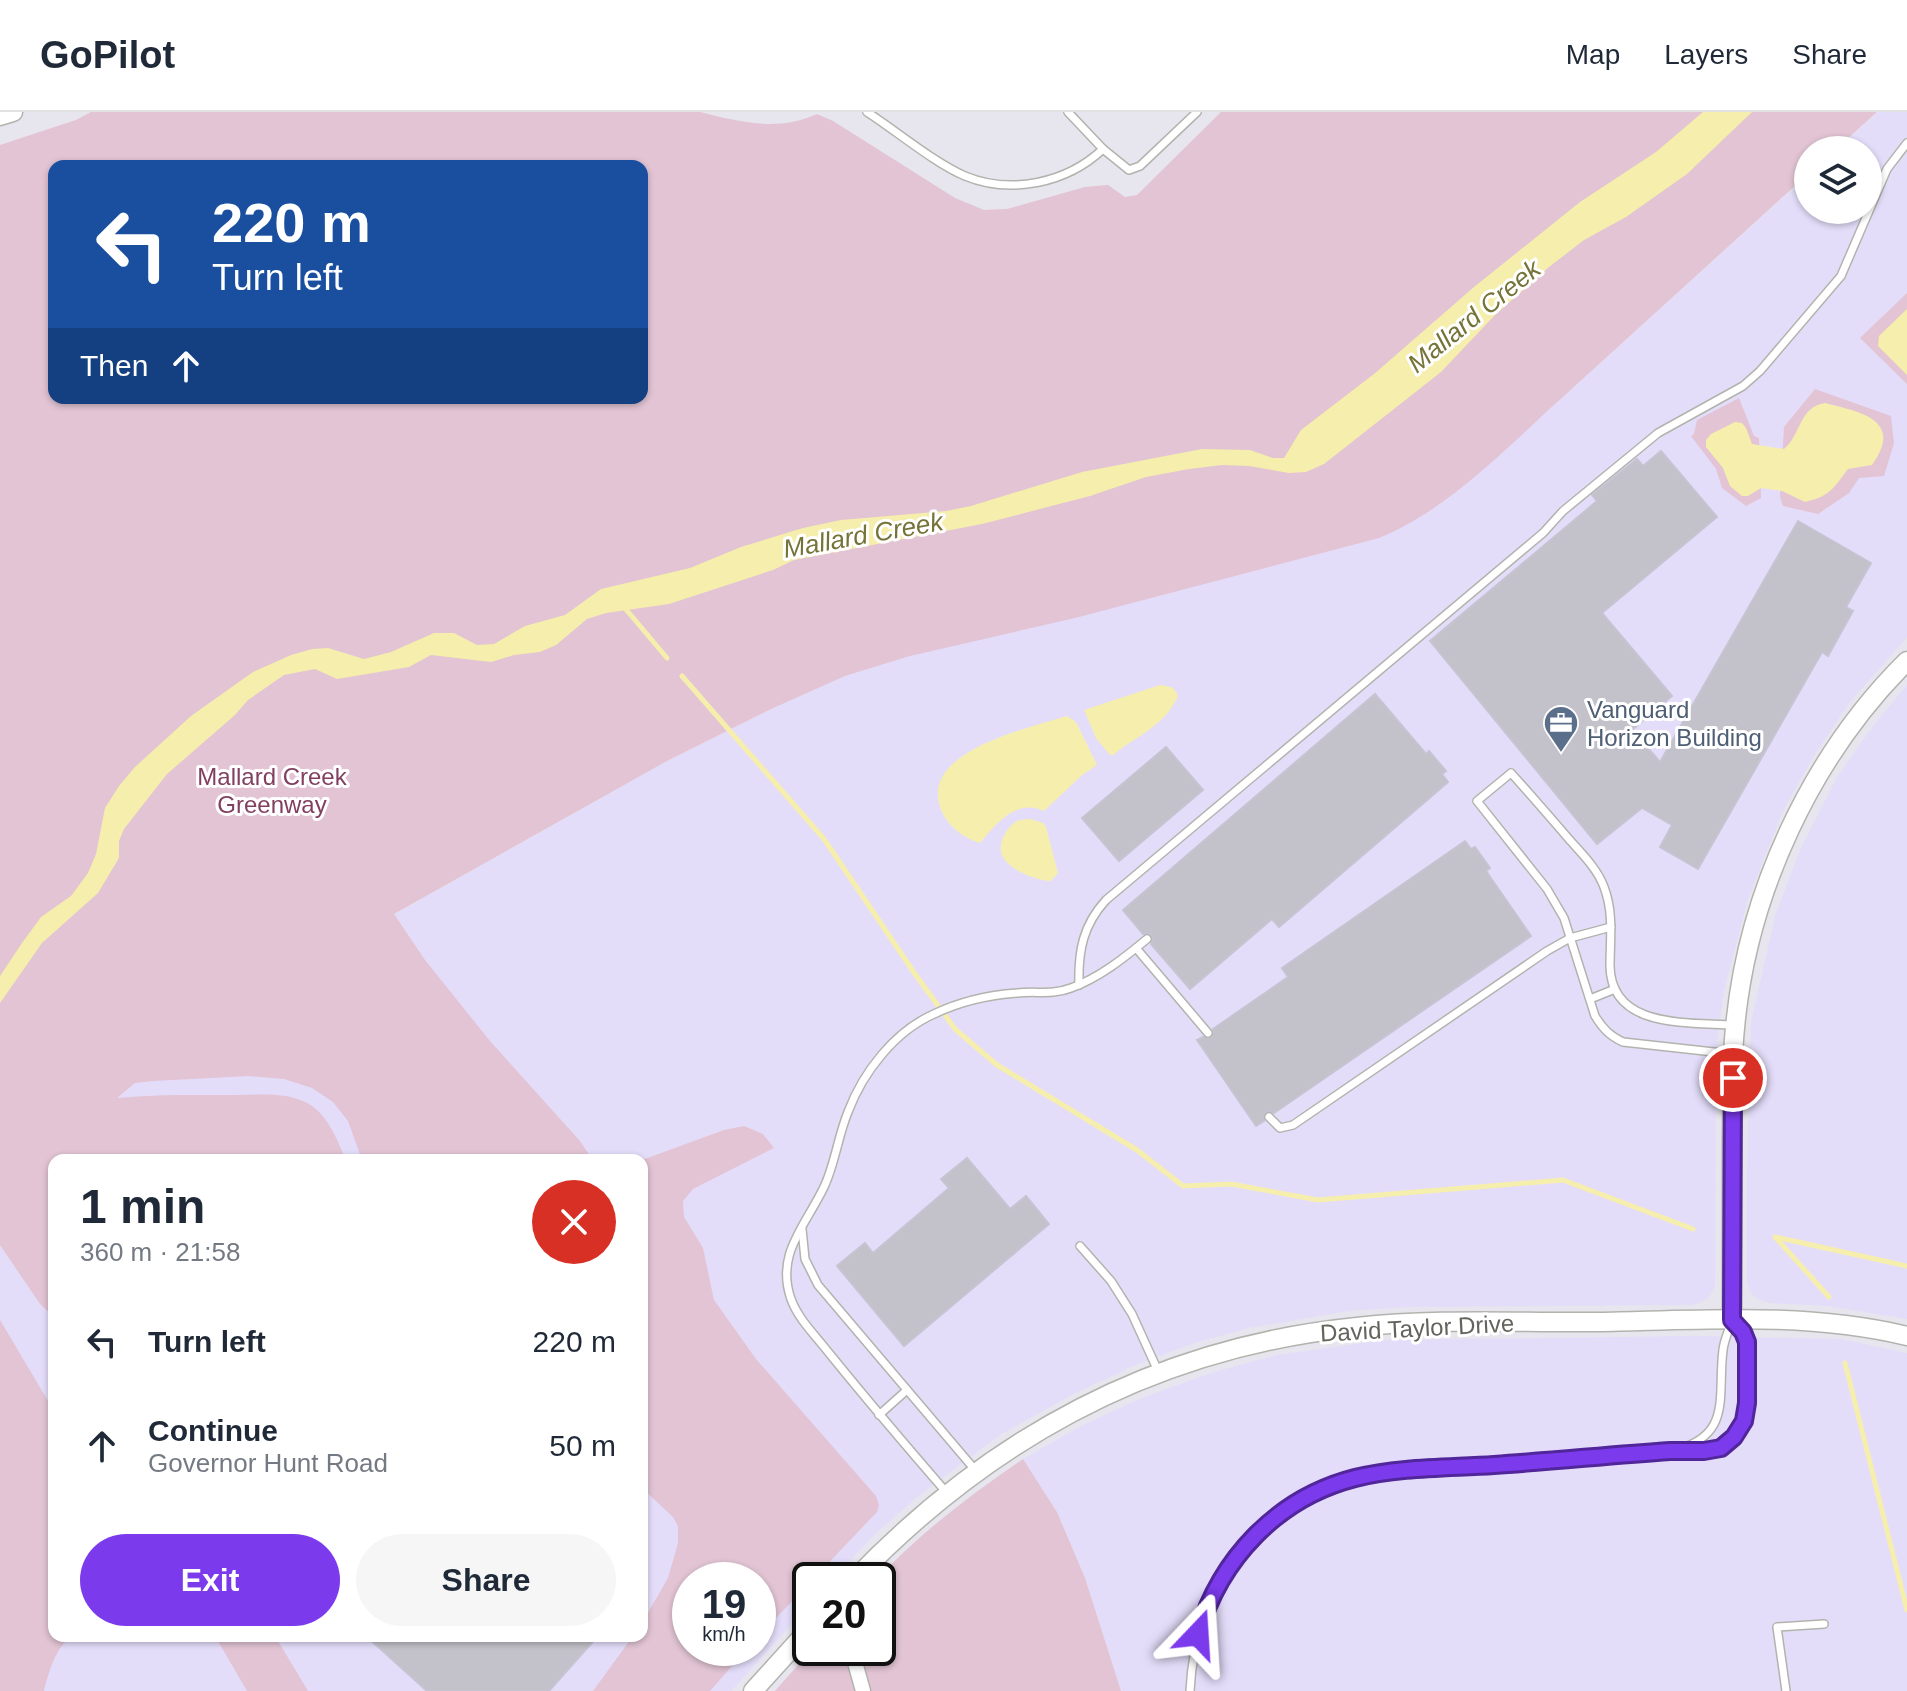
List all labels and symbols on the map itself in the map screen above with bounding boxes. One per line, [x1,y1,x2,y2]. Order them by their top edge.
water label: Mallard Creek [1402,252,1548,379]
water label: Mallard Creek [781,506,947,564]
place label: Vanguard Horizon Building [1587,696,1762,751]
office icon: Vanguard Horizon Building [1542,704,1580,754]
park label: Mallard Creek Greenway [197,763,348,818]
pin [1699,1044,1767,1112]
street label: David Taylor Drive [1319,1309,1515,1347]
speed limit sign: 20 [792,1562,896,1666]
position arrow [1156,1592,1240,1676]

